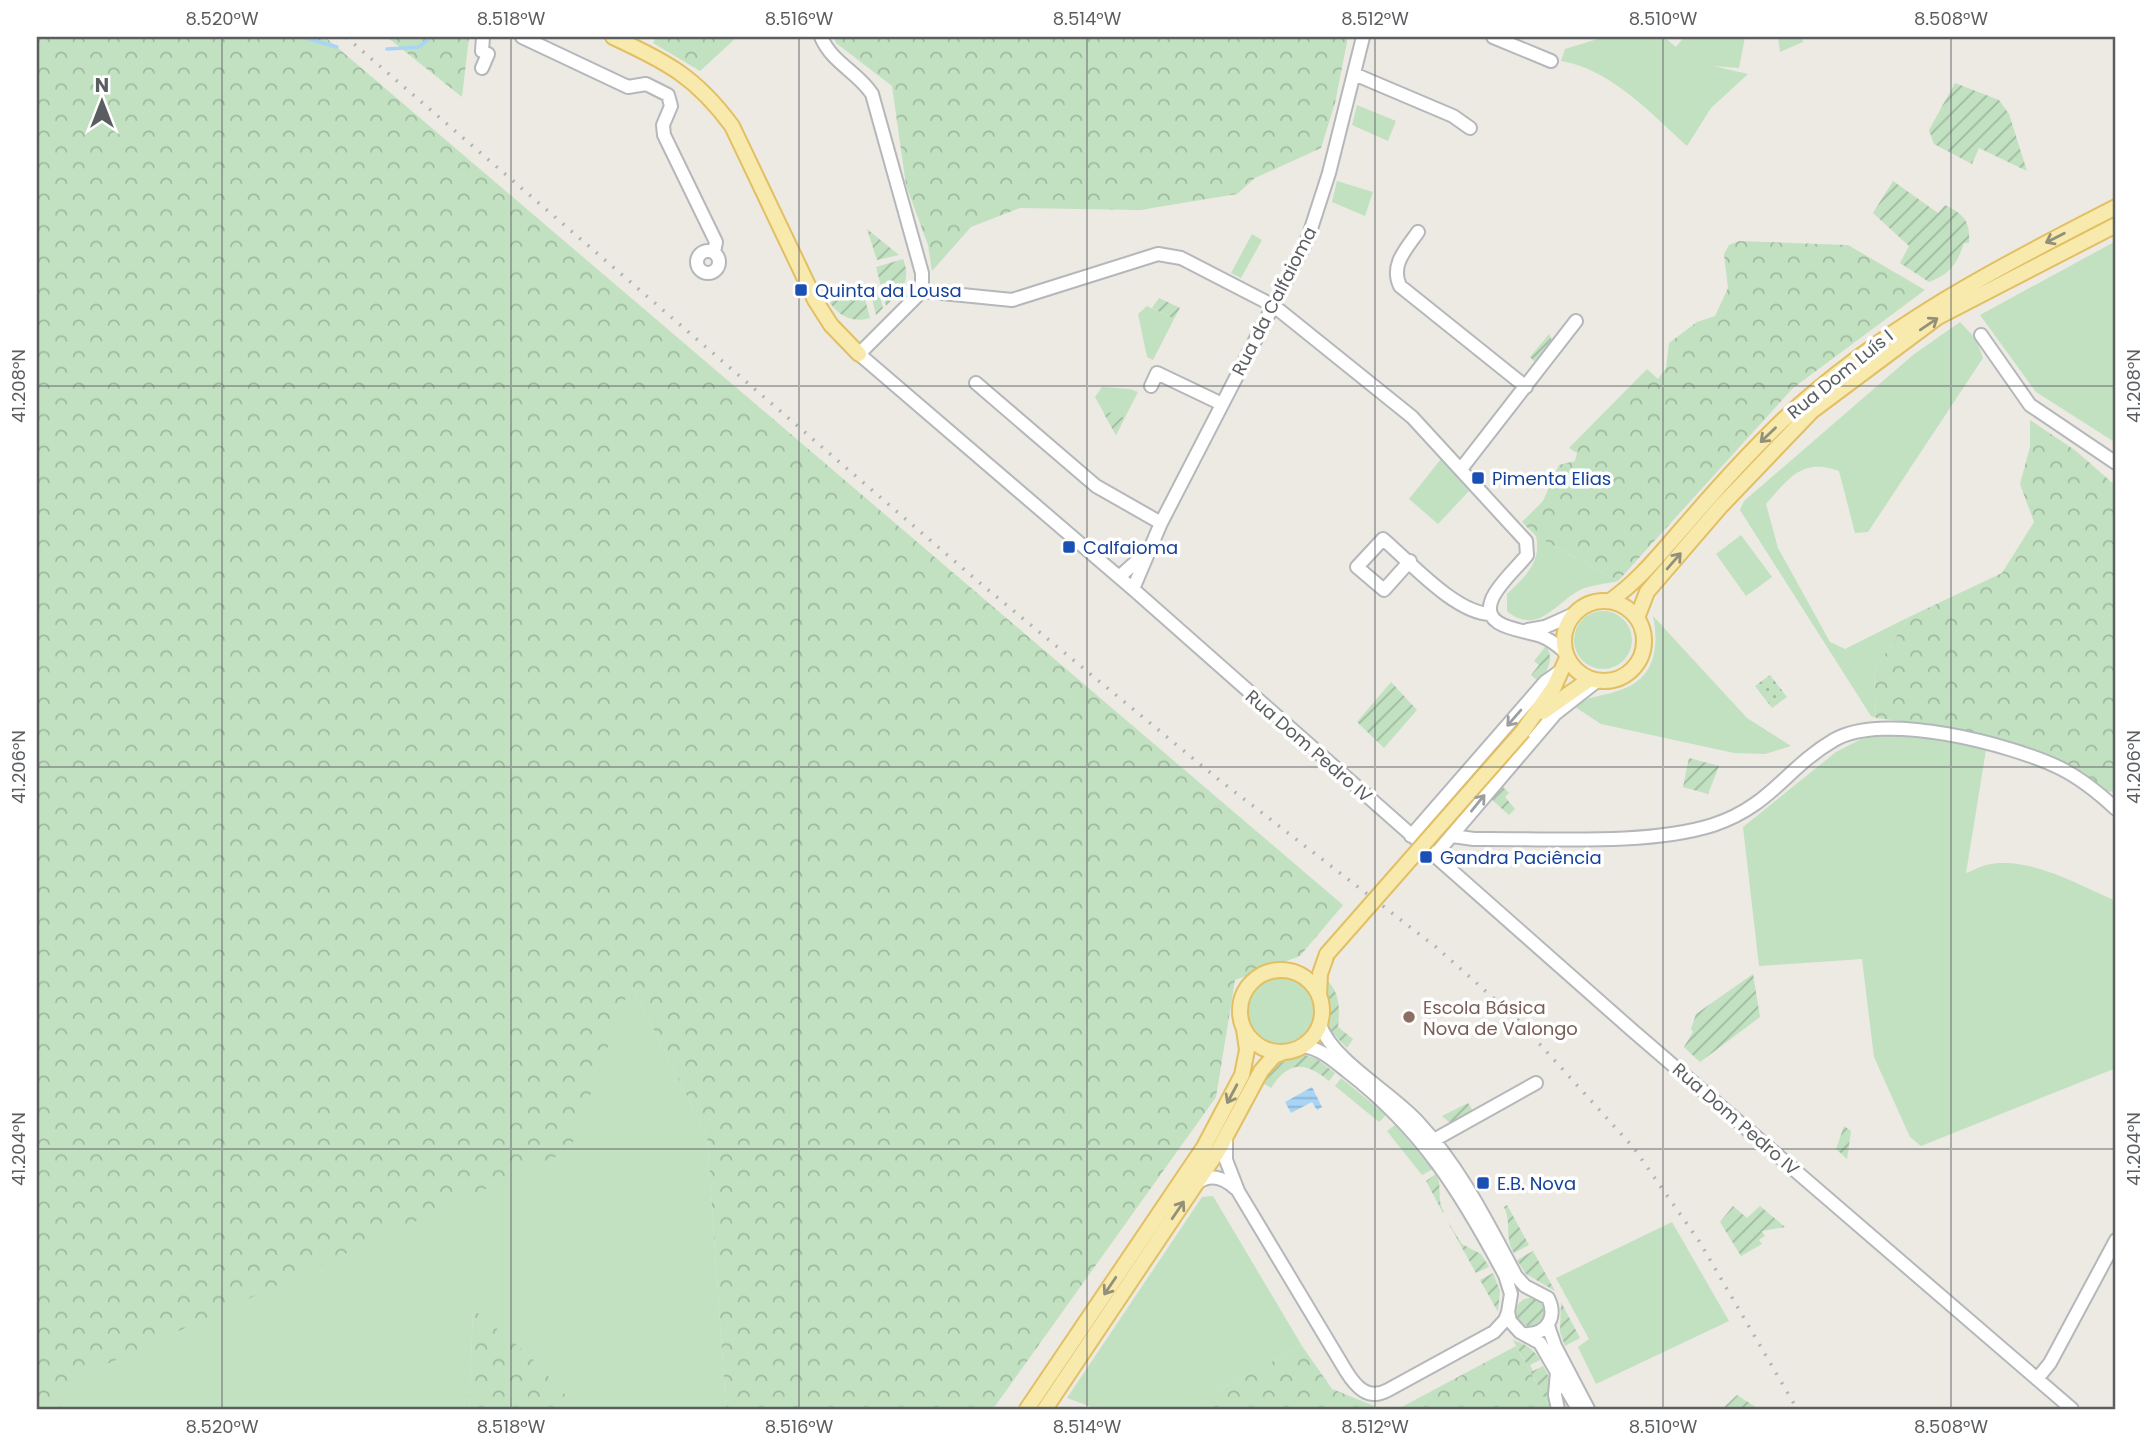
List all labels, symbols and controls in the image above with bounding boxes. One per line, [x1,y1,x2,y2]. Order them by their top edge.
text: 8.520°W [185,6,259,31]
text: 8.518°W [477,6,546,31]
text: 8.516°W [765,6,834,31]
text: 8.514°W [1053,6,1122,31]
text: 8.512°W [1341,6,1409,31]
text: 8.510°W [1629,6,1698,31]
text: 8.508°W [1914,6,1988,31]
north arrow [66,66,136,136]
text: N [95,72,109,99]
street label: Rua da Calfaioma [1226,222,1322,380]
one-way arrow [2045,231,2066,245]
place label: Quinta da Lousa [815,278,962,303]
marker: Quinta da Lousa [793,282,809,298]
one-way arrow [1918,317,1938,331]
street label: Rua Dom Luís I [1782,324,1898,424]
text: 41.208°N [6,349,31,423]
text: 41.208°N [2121,349,2146,423]
one-way arrow [1760,426,1777,443]
place label: Pimenta Elias [1492,466,1611,491]
marker: Pimenta Elias [1470,470,1486,486]
place label: Calfaioma [1083,535,1178,560]
marker: Calfaioma [1061,539,1077,555]
one-way arrow [1666,552,1682,570]
street label: Rua Dom Pedro IV [1240,684,1378,808]
one-way arrow [1506,709,1522,727]
text: 41.206°N [6,730,31,804]
text: 41.206°N [2121,730,2146,804]
one-way arrow [1471,794,1486,812]
place label: Gandra Paciência [1440,845,1602,870]
marker: Gandra Paciência [1418,849,1434,865]
place label: Escola Básica Nova de Valongo [1423,995,1578,1041]
marker: Escola Básica Nova de Valongo [1401,1009,1417,1025]
street label: Rua Dom Pedro IV [1667,1057,1805,1181]
one-way arrow [1225,1083,1238,1104]
text: 41.204°N [6,1112,31,1186]
text: 41.204°N [2121,1112,2146,1186]
place label: E.B. Nova [1497,1171,1576,1196]
marker: E.B. Nova [1475,1175,1491,1191]
one-way arrow [1171,1201,1186,1220]
one-way arrow [1103,1276,1117,1295]
text: 8.520°W [185,1414,259,1439]
text: 8.518°W [477,1414,546,1439]
text: 8.516°W [765,1414,834,1439]
text: 8.514°W [1053,1414,1122,1439]
text: 8.512°W [1341,1414,1409,1439]
text: 8.510°W [1629,1414,1698,1439]
text: 8.508°W [1914,1414,1988,1439]

